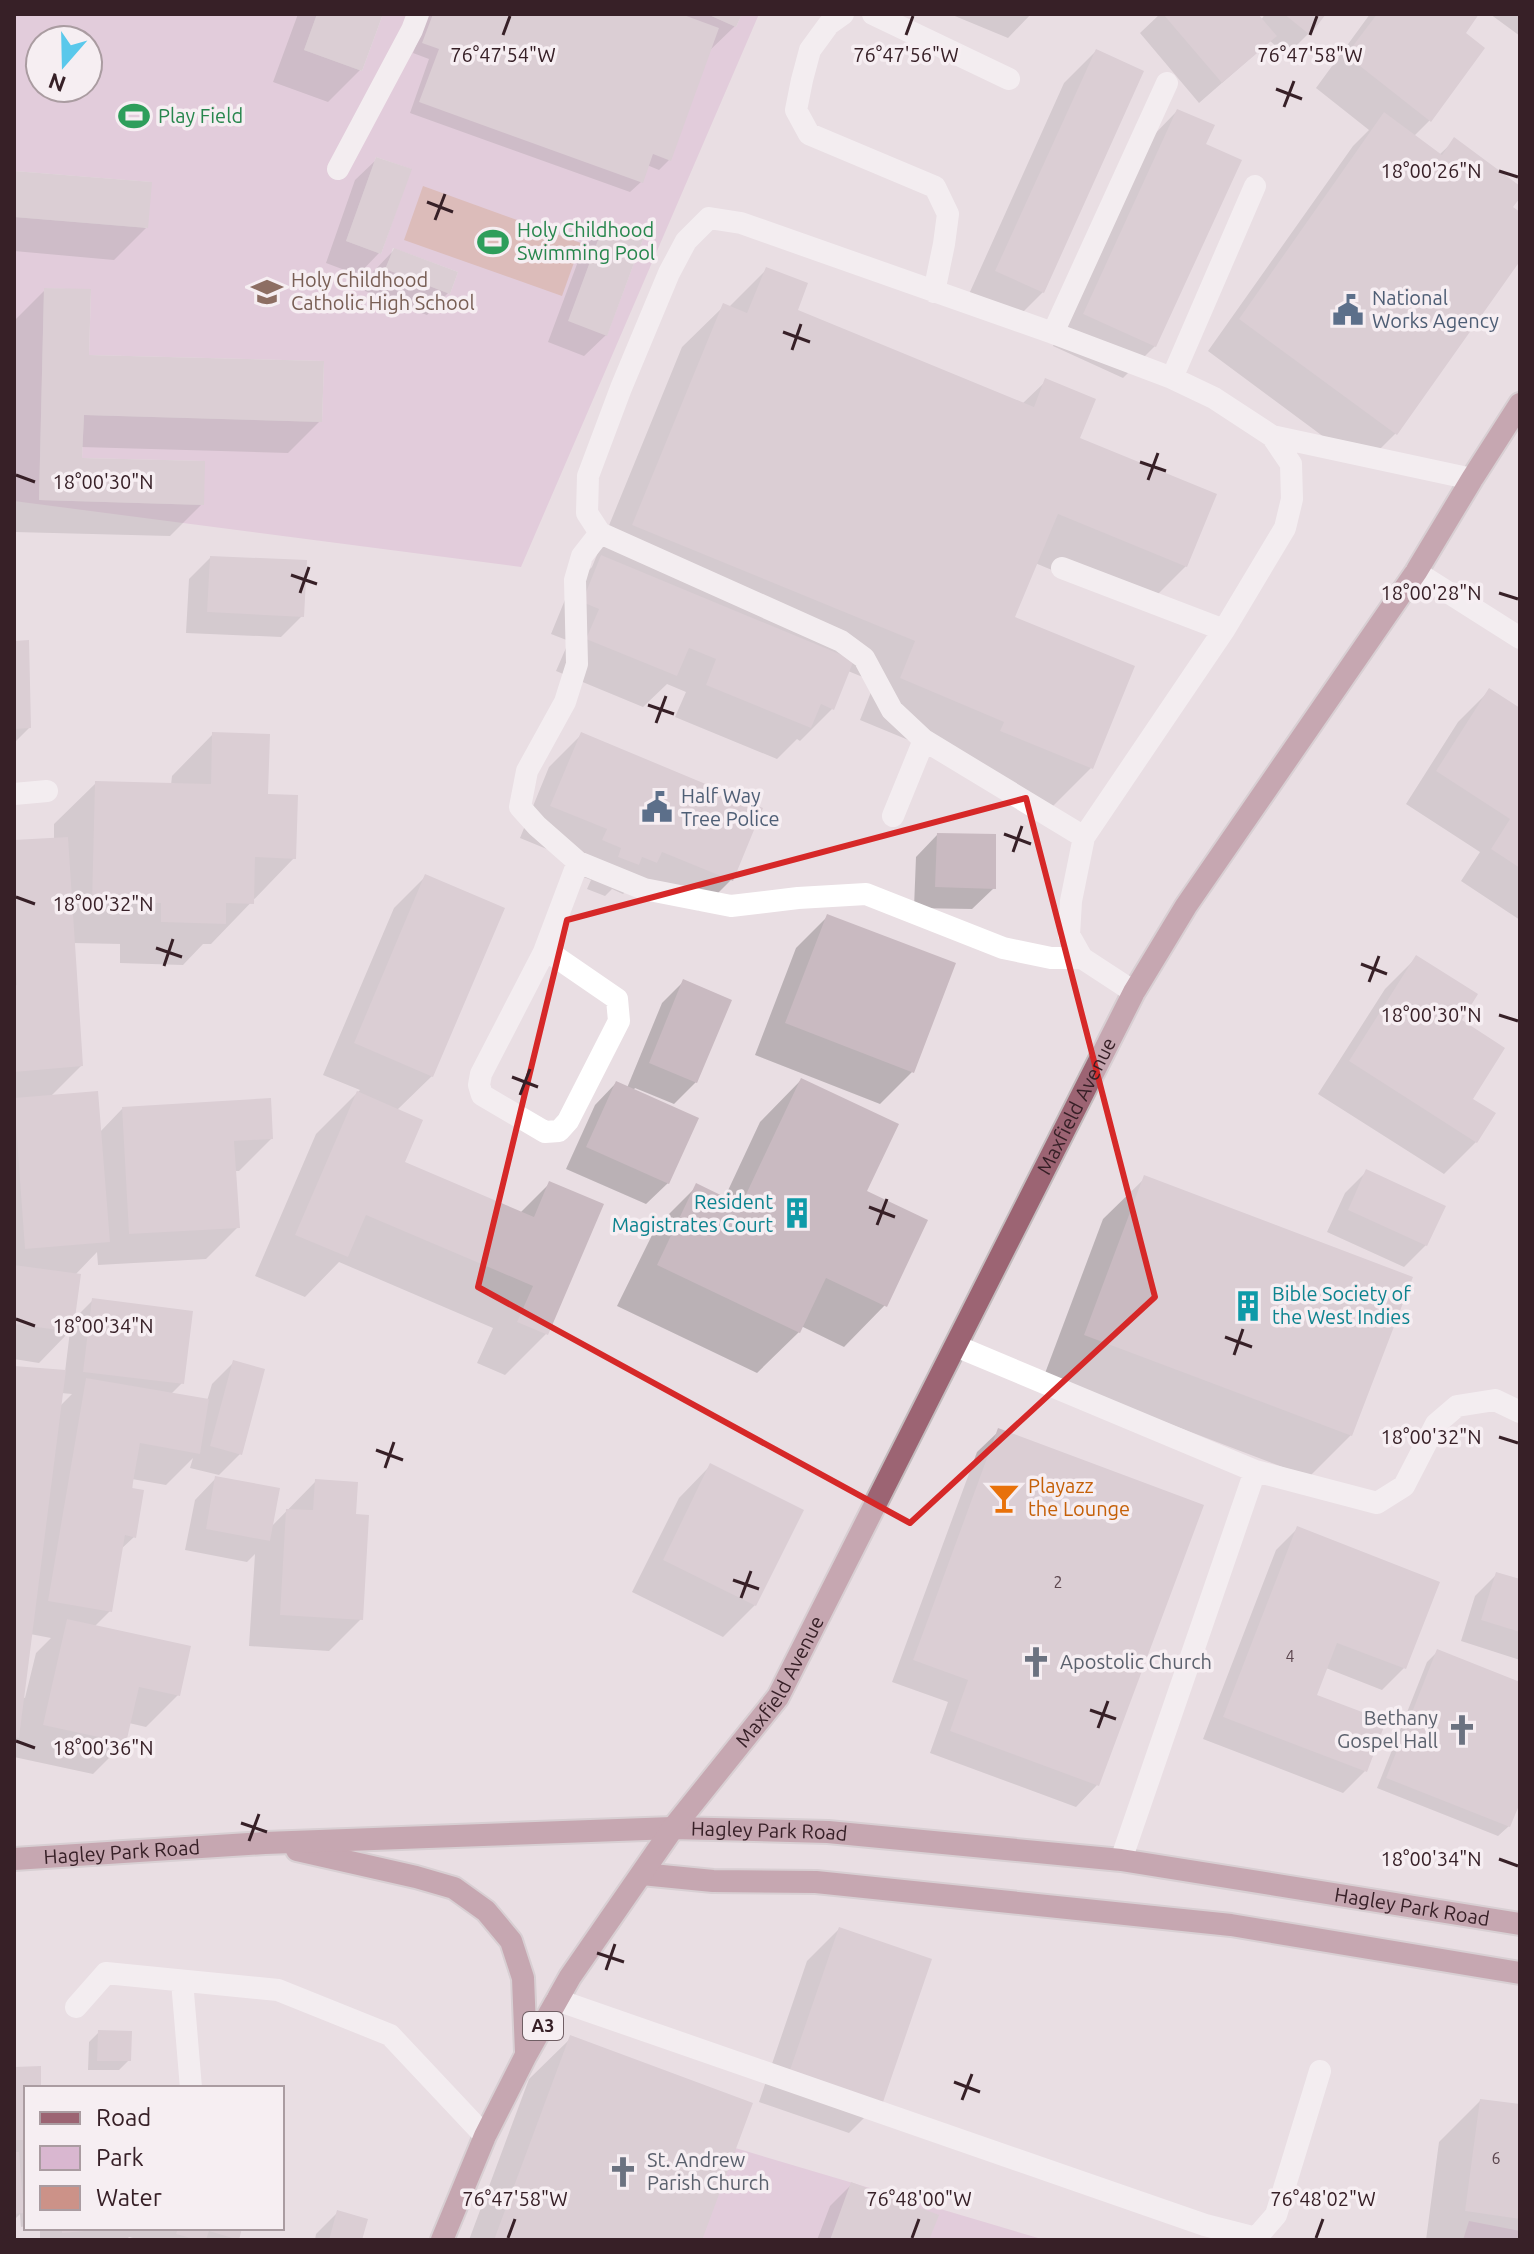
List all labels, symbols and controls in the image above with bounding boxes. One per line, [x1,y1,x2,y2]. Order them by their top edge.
north arrow [24,24,104,104]
text: 76°47'54"W [450,43,556,66]
text: 76°47'56"W [853,43,959,66]
text: 76°47'58"W [1257,43,1363,66]
text: N [45,69,69,98]
sports icon: Play Field [117,99,151,133]
place label: Play Field [158,104,243,127]
text: 18°00'26"N [1380,159,1482,182]
place label: Holy Childhood Swimming Pool [517,218,655,264]
sports icon: Holy Childhood Swimming Pool [476,225,510,259]
place label: Holy Childhood Catholic High School [291,268,475,314]
school or university icon: Holy Childhood Catholic High School [250,275,284,309]
place label: National Works Agency [1372,286,1499,332]
public building icon: National Works Agency [1331,293,1365,327]
text: 18°00'30"N [52,470,154,493]
text: 18°00'28"N [1380,581,1482,604]
place label: Half Way Tree Police [681,784,779,830]
public building icon: Half Way Tree Police [640,790,674,824]
text: 18°00'32"N [52,892,154,915]
text: 18°00'30"N [1380,1003,1482,1026]
street label: Maxfield Avenue [1032,1033,1120,1178]
place label: Resident Magistrates Court [612,1190,773,1236]
building icon: Resident Magistrates Court [780,1196,814,1230]
place label: Bible Society of the West Indies [1272,1282,1411,1328]
building icon: Bible Society of the West Indies [1231,1289,1265,1323]
text: 18°00'34"N [52,1314,154,1337]
text: 18°00'32"N [1380,1425,1482,1448]
place label: Playazz the Lounge [1028,1474,1130,1520]
bar icon: Playazz the Lounge [987,1481,1021,1515]
house number: 2 [1053,1573,1063,1591]
street label: Maxfield Avenue [730,1612,828,1752]
church icon: Apostolic Church [1019,1645,1053,1679]
house number: 4 [1285,1647,1295,1665]
place label: Apostolic Church [1060,1650,1212,1673]
place label: Bethany Gospel Hall [1337,1706,1438,1752]
church icon: Bethany Gospel Hall [1445,1713,1479,1747]
text: 18°00'36"N [52,1736,154,1759]
street label: Hagley Park Road [691,1816,849,1845]
street label: Hagley Park Road [43,1835,201,1868]
text: 18°00'34"N [1380,1847,1482,1870]
street label: Hagley Park Road [1333,1882,1491,1930]
road number: A3 [523,2012,563,2040]
legend [24,2086,284,2230]
text: Road [96,2104,151,2131]
text: Park [96,2144,144,2171]
place label: St. Andrew Parish Church [647,2148,770,2194]
house number: 6 [1491,2149,1501,2167]
church icon: St. Andrew Parish Church [606,2155,640,2189]
text: Water [96,2184,162,2211]
text: 76°47'58"W [462,2187,568,2210]
text: 76°48'00"W [866,2187,972,2210]
text: 76°48'02"W [1270,2187,1376,2210]

